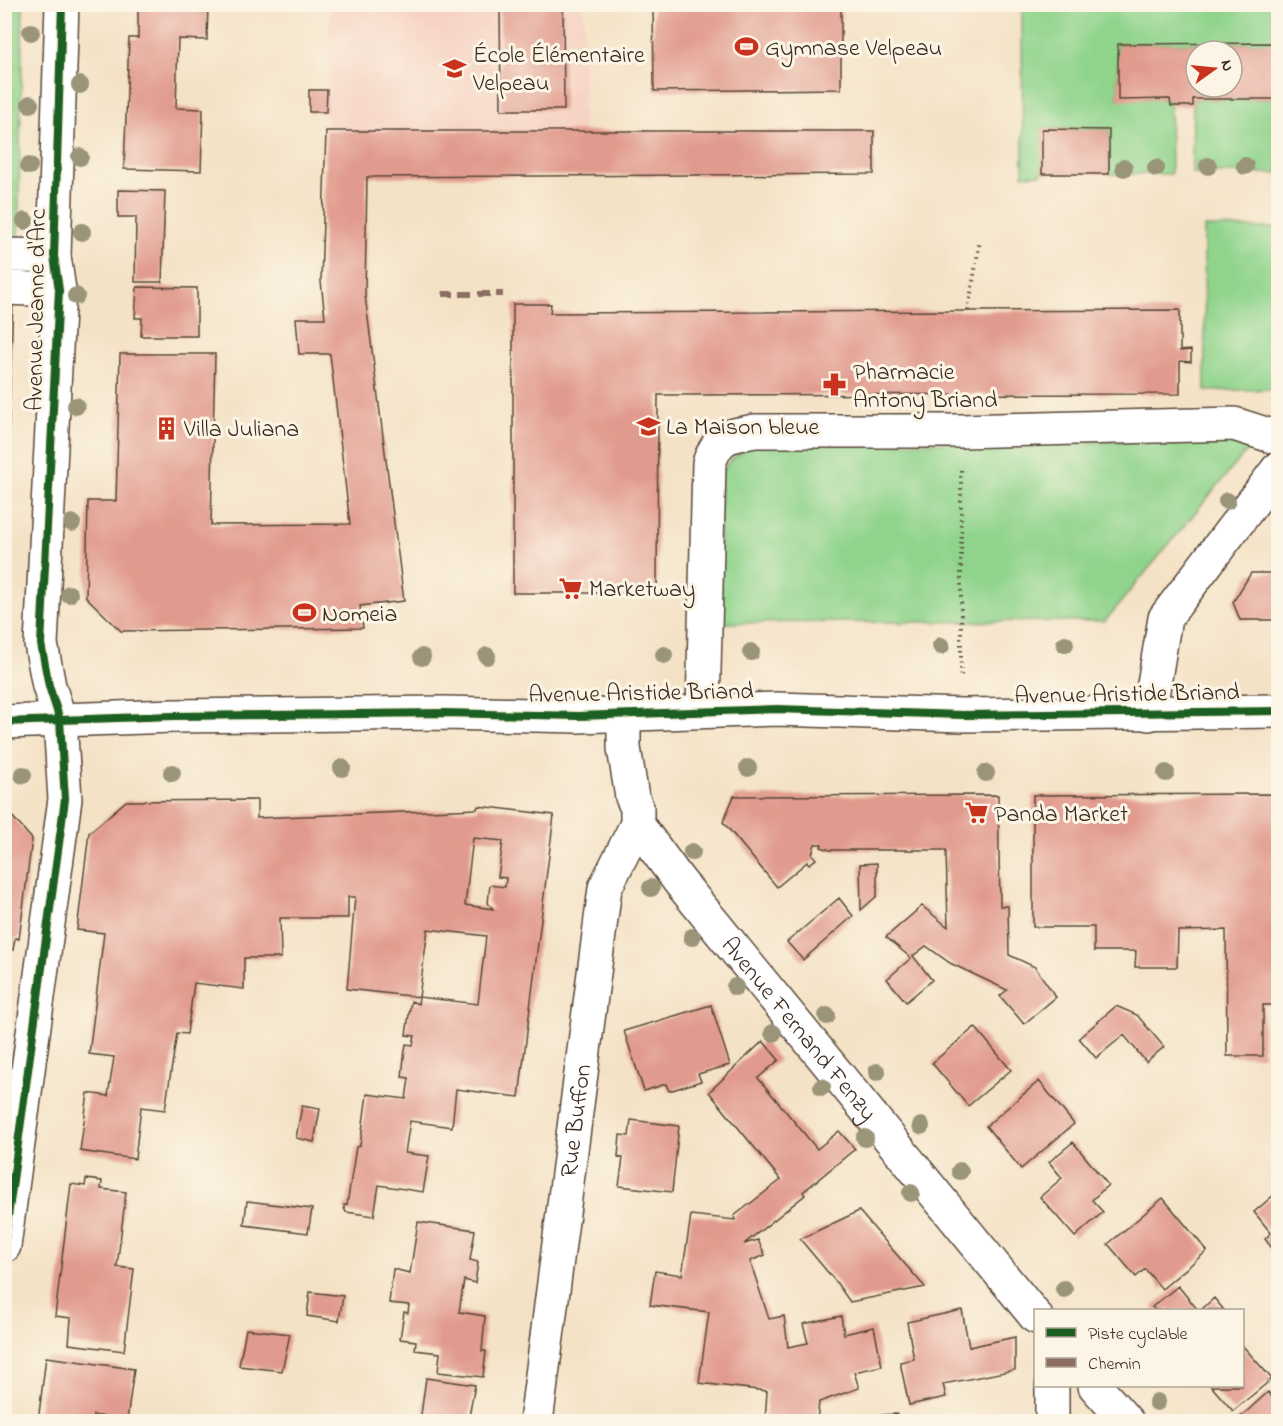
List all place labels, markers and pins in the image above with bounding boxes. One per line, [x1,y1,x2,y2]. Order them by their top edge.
place label: Gymnase Velpeau [765,32,942,68]
sports icon: Gymnase Velpeau [734,34,760,60]
place label: École Élémentaire Velpeau [472,39,645,102]
school or university icon: École Élémentaire Velpeau [442,55,468,81]
place label: Pharmacie Antony Briand [853,356,998,420]
pharmacy icon: Pharmacie Antony Briand [822,372,848,398]
place label: La Maison bleue [666,411,820,446]
place label: Villa Juliana [183,413,299,448]
school or university icon: La Maison bleue [635,413,661,439]
building icon: Villa Juliana [153,415,179,441]
place label: Marketway [589,573,695,609]
supermarket icon: Marketway [558,575,584,601]
place label: Nomeia [322,598,397,633]
sports icon: Nomeia [291,600,317,626]
place label: Panda Market [994,798,1128,833]
supermarket icon: Panda Market [963,800,989,826]

